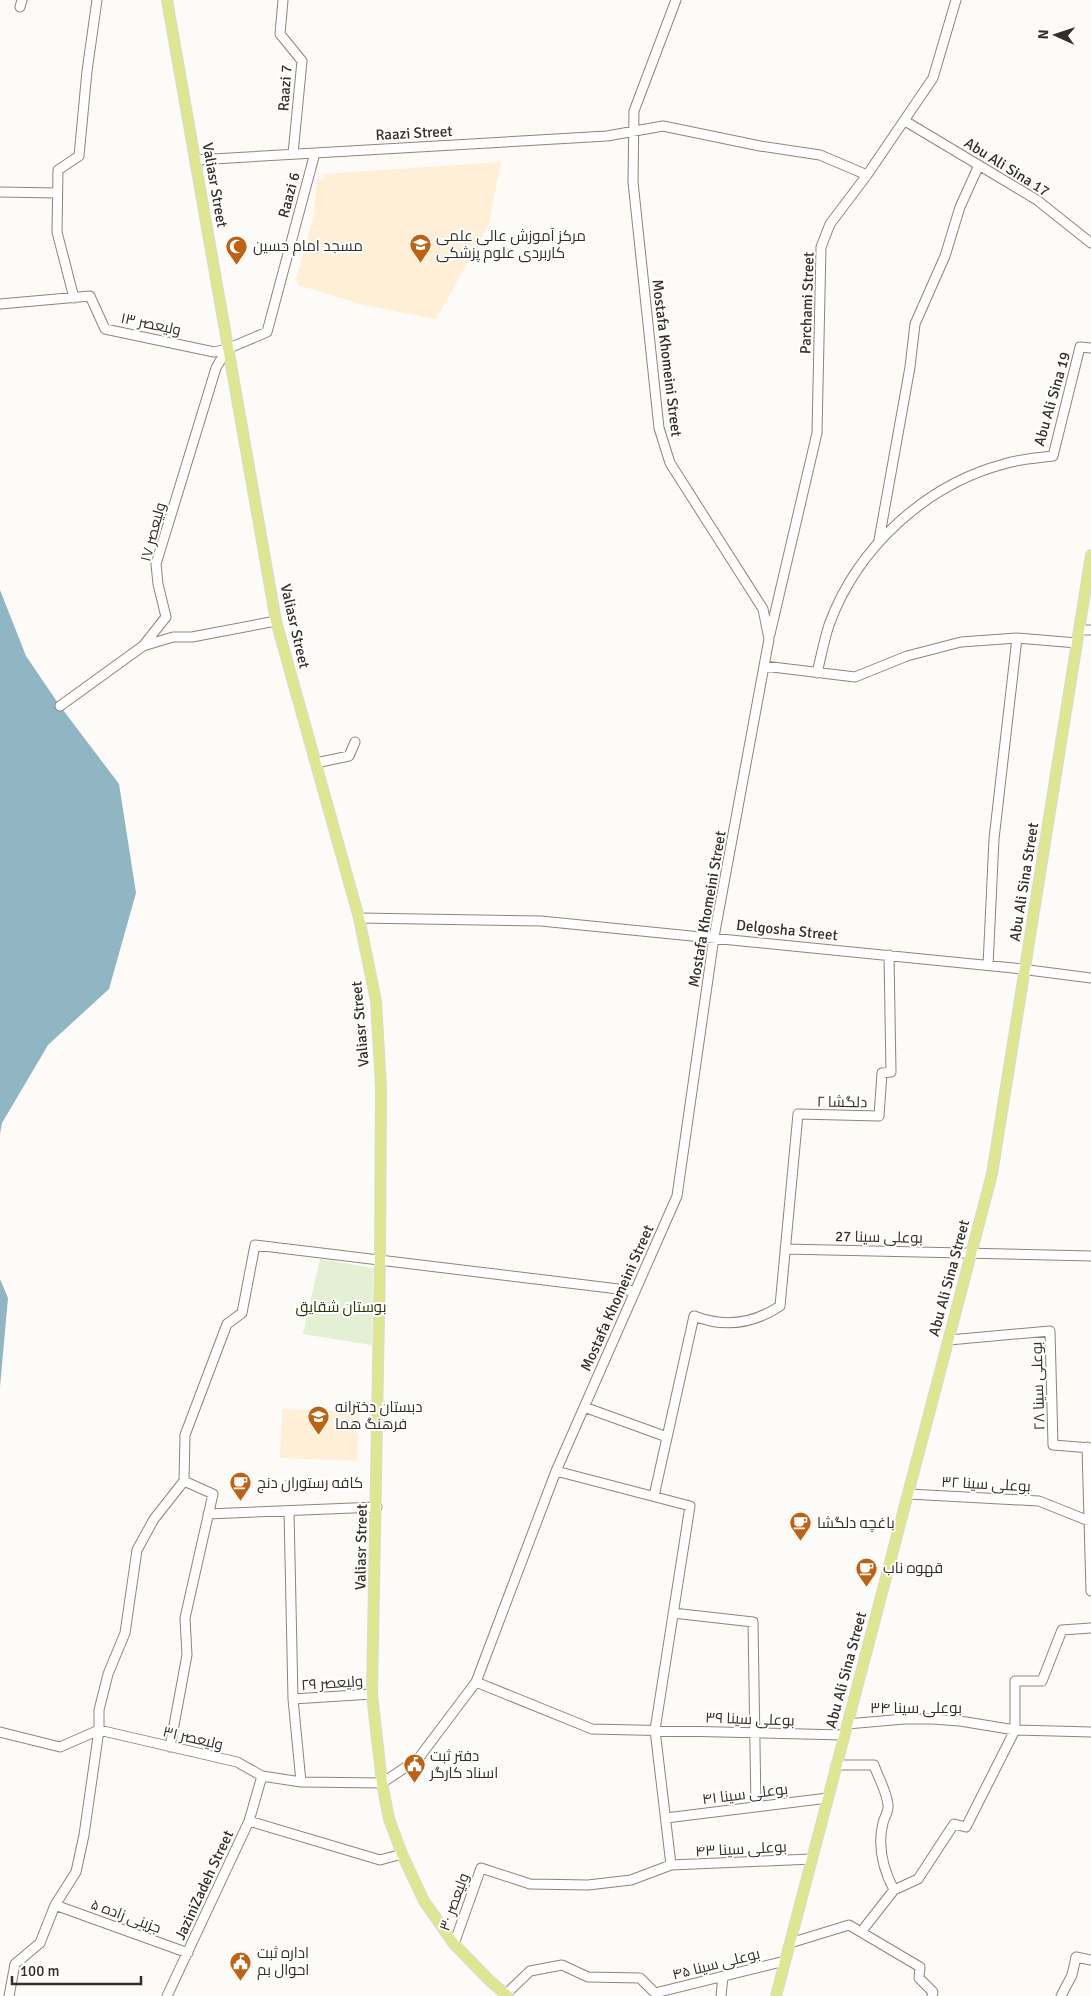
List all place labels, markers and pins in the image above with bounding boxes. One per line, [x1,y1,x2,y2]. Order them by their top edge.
place label: مرکز آموزش عالی علمی کاربردی علوم پزشکی [436,227,586,263]
school or university icon: مرکز آموزش عالی علمی کاربردی علوم پزشکی [408,233,432,264]
mosque icon: مسجد امام حسین [225,234,249,265]
place label: مسجد امام حسین [253,237,363,256]
place label: دبستان دخترانه فرهنگ هما [335,1398,422,1433]
school or university icon: دبستان دخترانه فرهنگ هما [307,1404,331,1435]
cafe icon: کافه رستوران دنج [229,1471,253,1502]
place label: کافه رستوران دنج [257,1474,363,1494]
cafe icon: باغچه دلگشا [789,1511,813,1542]
place label: باغچه دلگشا [817,1514,895,1533]
cafe icon: قهوه ناب [855,1556,879,1587]
place label: قهوه ناب [883,1559,943,1578]
place label: دفتر ثبت اسناد کارگر [429,1747,498,1782]
public building icon: دفتر ثبت اسناد کارگر [402,1753,426,1784]
place label: اداره ثبت احوال بم [257,1944,309,1980]
public building icon: اداره ثبت احوال بم [229,1950,253,1981]

